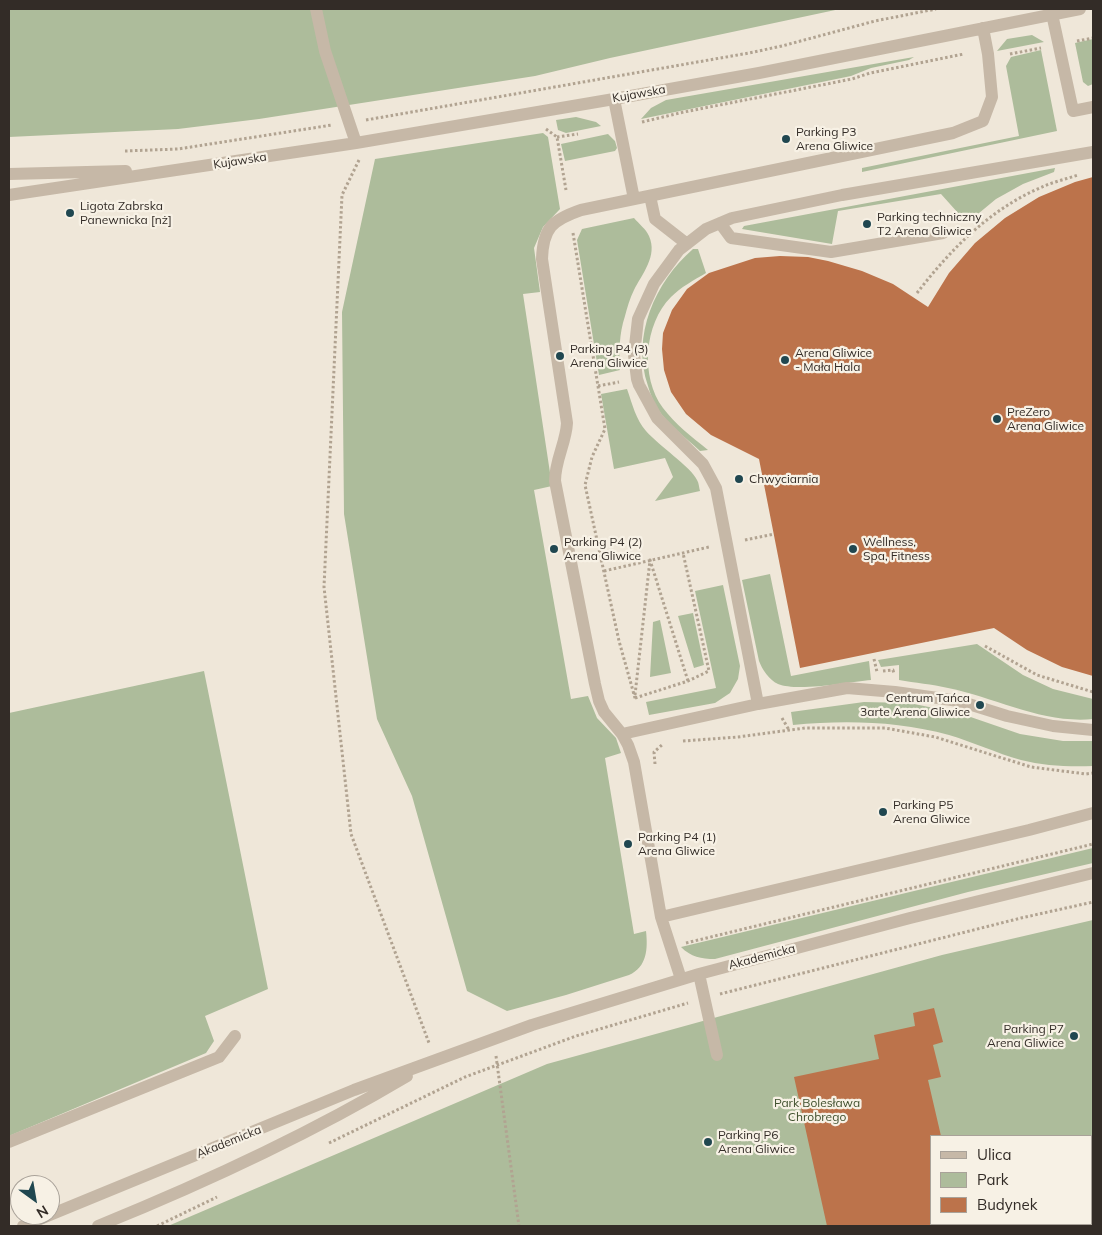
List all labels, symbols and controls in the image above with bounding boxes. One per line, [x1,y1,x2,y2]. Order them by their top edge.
street label: Kujawska [611,82,667,106]
place label: Parking P3 Arena Gliwice [796,125,873,153]
marker: Parking P3 Arena Gliwice [780,133,792,145]
street label: Kujawska [212,150,268,172]
place label: Ligota Zabrska Panewnicka [nż] [80,199,172,227]
marker: Ligota Zabrska Panewnicka [nż] [64,207,76,219]
place label: Parking techniczny T2 Arena Gliwice [877,210,982,238]
marker: Parking techniczny T2 Arena Gliwice [861,218,873,230]
place label: Parking P4 (3) Arena Gliwice [570,342,648,370]
place label: Arena Gliwice - Mała Hala [795,346,872,374]
marker: Parking P4 (3) Arena Gliwice [554,350,566,362]
marker: Arena Gliwice - Mała Hala [779,354,791,366]
place label: PreZero Arena Gliwice [1007,405,1084,433]
marker: PreZero Arena Gliwice [991,413,1003,425]
place label: Chwyciarnia [749,472,818,486]
marker: Chwyciarnia [733,473,745,485]
place label: Parking P4 (2) Arena Gliwice [564,535,642,563]
place label: Wellness, Spa, Fitness [863,535,930,563]
marker: Parking P4 (2) Arena Gliwice [548,543,560,555]
marker: Wellness, Spa, Fitness [847,543,859,555]
place label: Centrum Tańca 3arte Arena Gliwice [860,691,970,719]
marker: Centrum Tańca 3arte Arena Gliwice [974,699,986,711]
place label: Parking P5 Arena Gliwice [893,798,970,826]
marker: Parking P5 Arena Gliwice [877,806,889,818]
place label: Parking P4 (1) Arena Gliwice [638,830,716,858]
marker: Parking P4 (1) Arena Gliwice [622,838,634,850]
street label: Akademicka [727,941,797,973]
place label: Parking P7 Arena Gliwice [987,1022,1064,1050]
marker: Parking P7 Arena Gliwice [1068,1030,1080,1042]
park label: Park Bolesława Chrobrego [774,1096,860,1124]
street label: Akademicka [195,1122,263,1162]
place label: Parking P6 Arena Gliwice [718,1128,795,1156]
legend [930,1135,1092,1225]
marker: Parking P6 Arena Gliwice [702,1136,714,1148]
text: Ulica [977,1145,1011,1164]
text: Park [977,1170,1009,1189]
north arrow [10,1175,60,1225]
text: Budynek [977,1195,1038,1214]
text: N [33,1201,52,1222]

